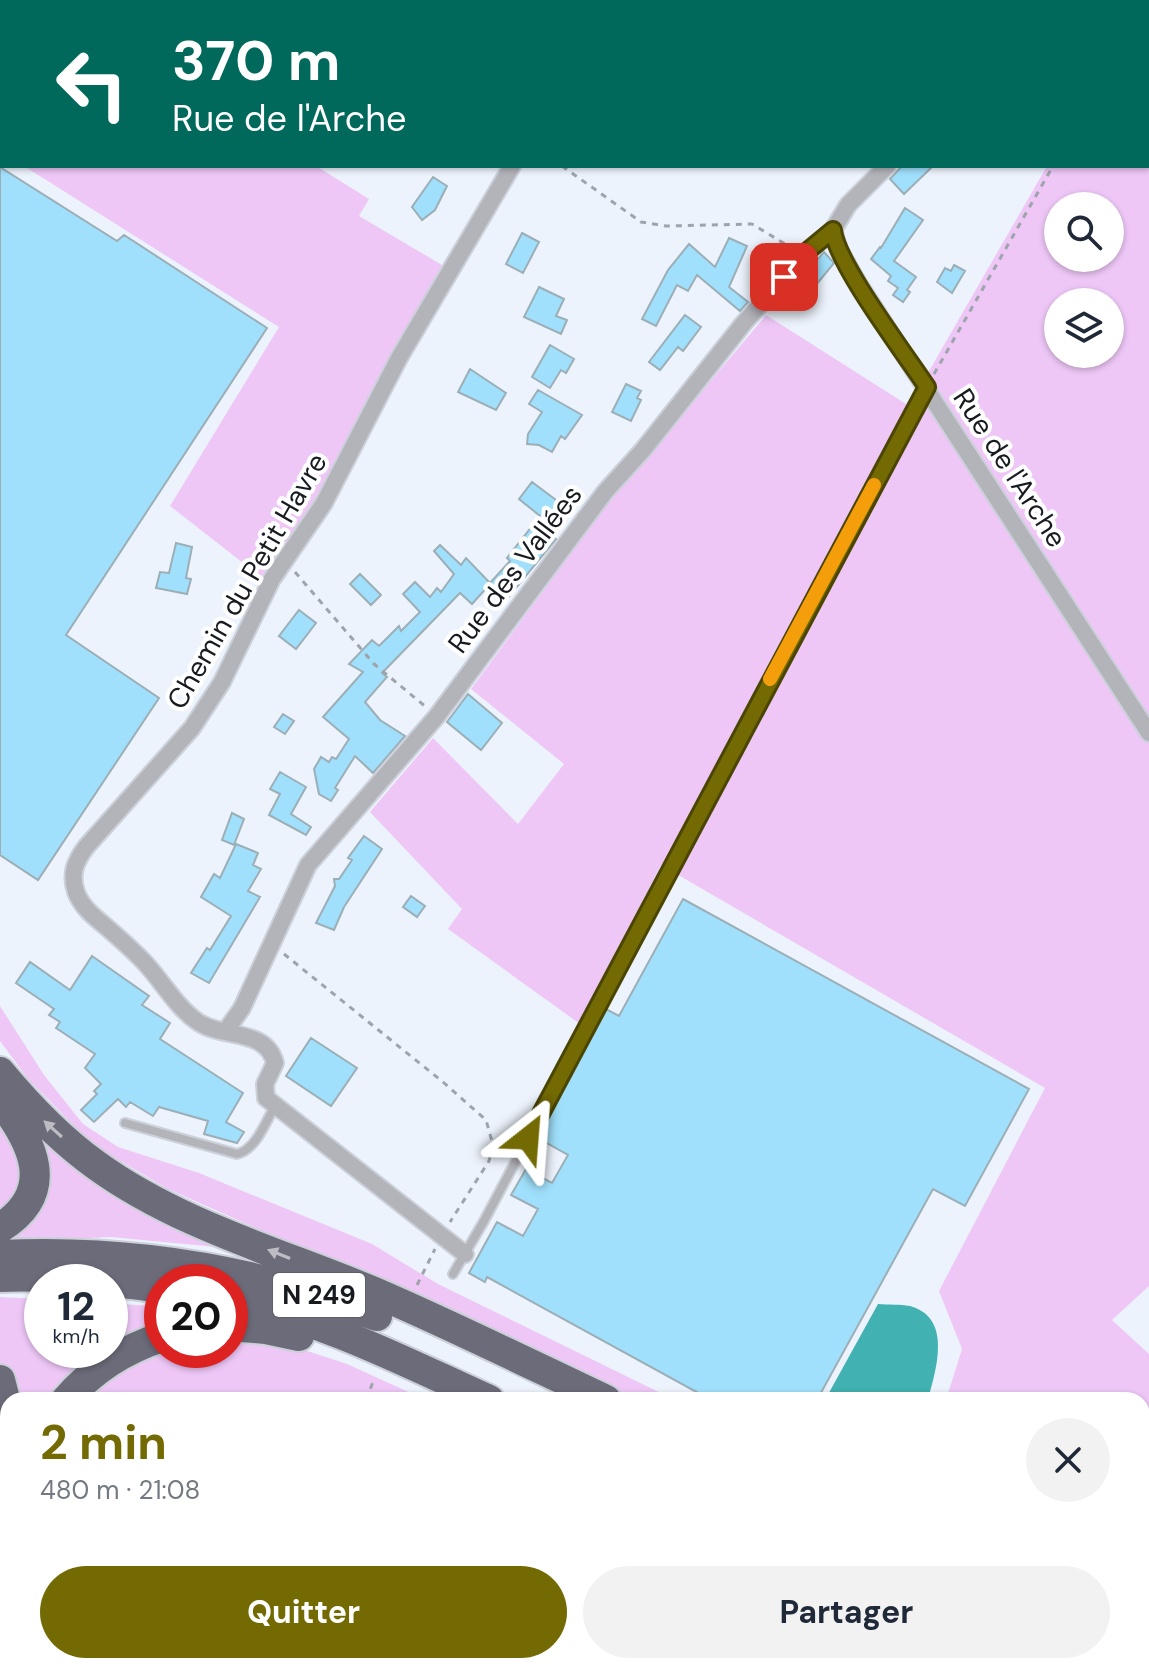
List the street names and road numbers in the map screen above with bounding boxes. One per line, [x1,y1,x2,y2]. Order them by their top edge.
street label: Rue de l'Arche [945,381,1075,555]
street label: Chemin du Petit Havre [159,446,335,716]
street label: Rue des Vallées [440,477,590,661]
road number: N 249 [273,1273,365,1317]

